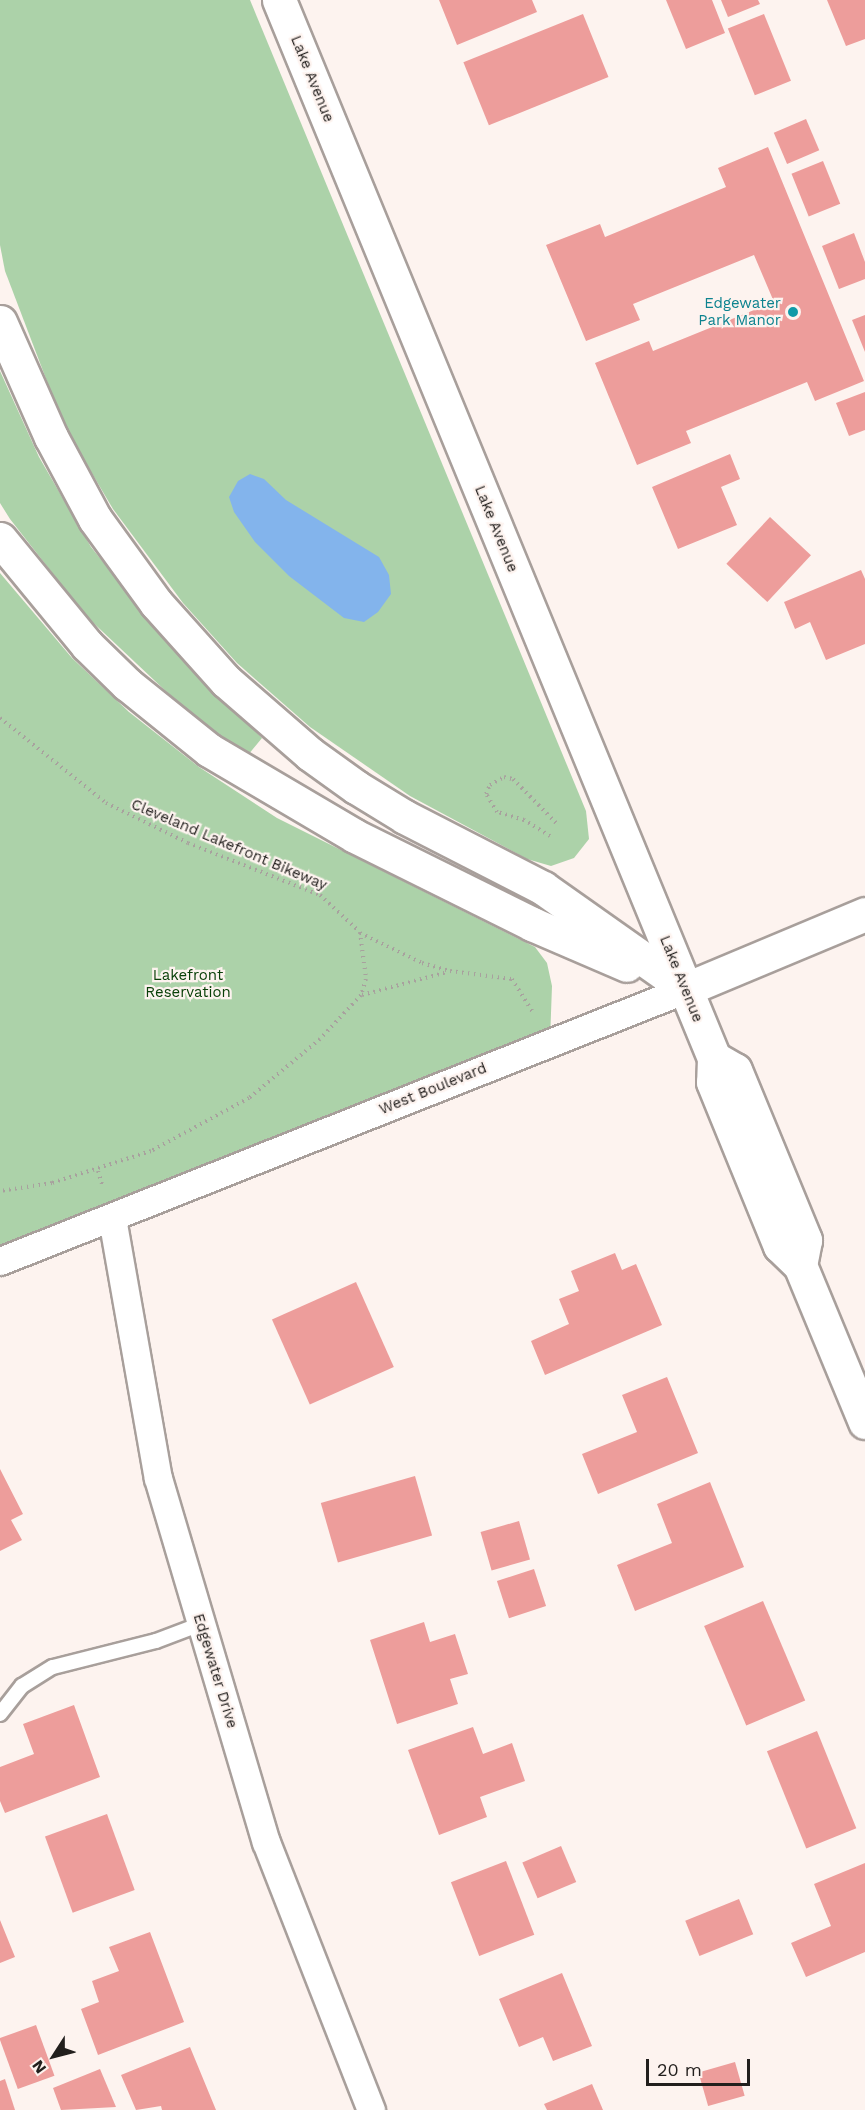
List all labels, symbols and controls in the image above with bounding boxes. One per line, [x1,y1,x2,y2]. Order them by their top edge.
street label: Lake Avenue [286,33,338,125]
place label: Edgewater Park Manor [698,294,781,329]
marker: Edgewater Park Manor [786,305,800,319]
street label: Lake Avenue [470,483,522,575]
street label: Cleveland Lakefront Bikeway [128,796,330,894]
street label: Lake Avenue [655,933,707,1025]
park label: Lakefront Reservation [145,966,231,1001]
street label: West Boulevard [377,1059,489,1119]
street label: Edgewater Drive [189,1611,241,1731]
north arrow [24,2026,84,2086]
scale bar [649,2047,752,2085]
text: N [28,2056,50,2077]
text: 20 m [657,2059,702,2080]

